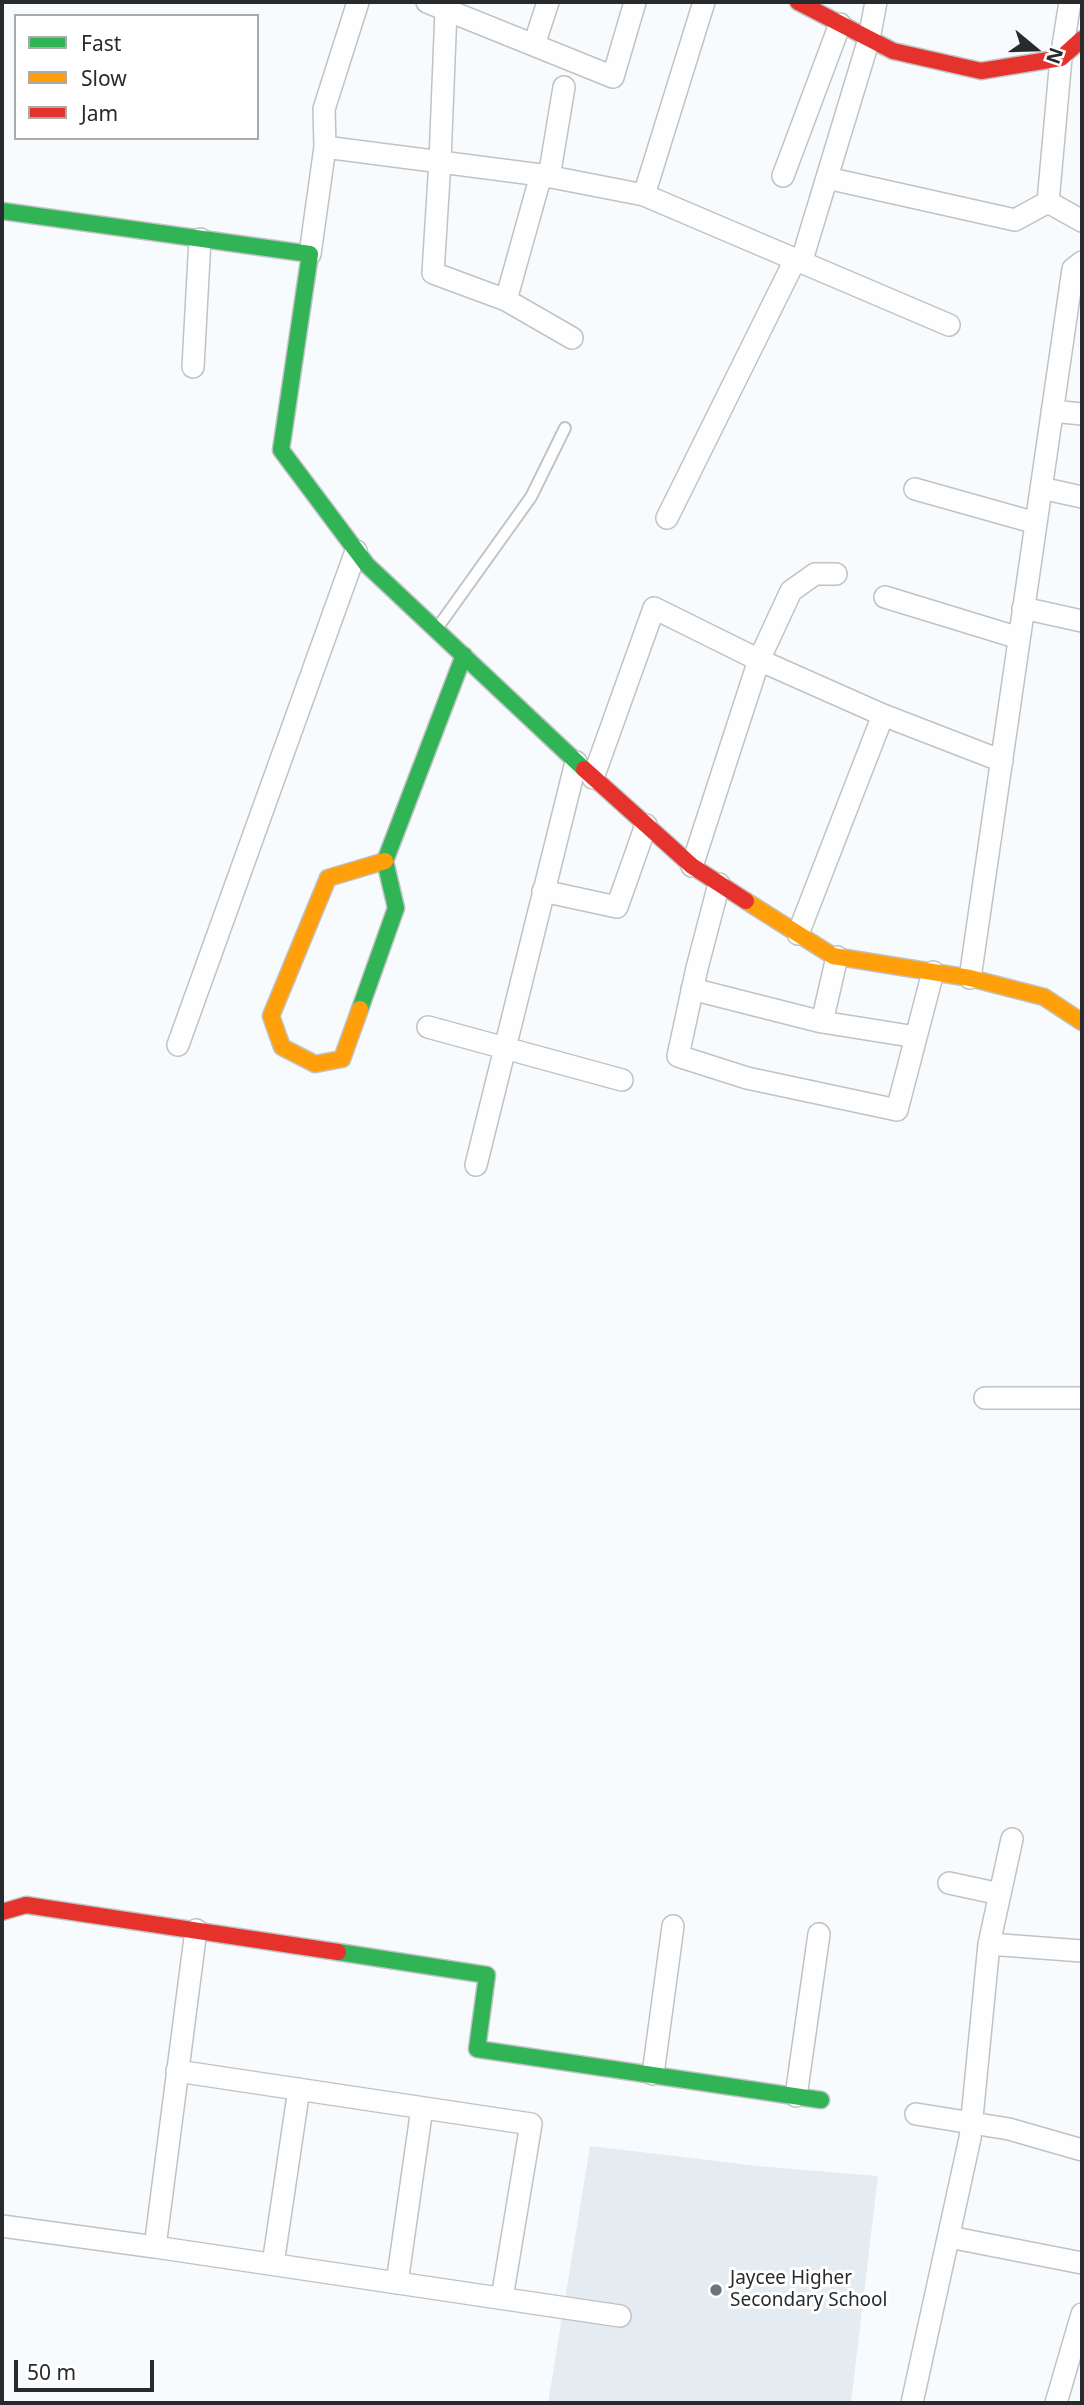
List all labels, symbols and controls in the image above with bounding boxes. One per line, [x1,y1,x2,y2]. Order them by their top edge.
legend [14,14,259,140]
north arrow [1000,14,1070,84]
text: Fast [81,29,121,57]
text: N [1040,44,1070,67]
text: Slow [81,64,127,92]
text: Jam [81,99,118,127]
place label: Jaycee Higher Secondary School [730,2268,888,2312]
marker: Jaycee Higher Secondary School [708,2282,724,2298]
scale bar [18,2346,158,2390]
text: 50 m [27,2358,76,2386]

